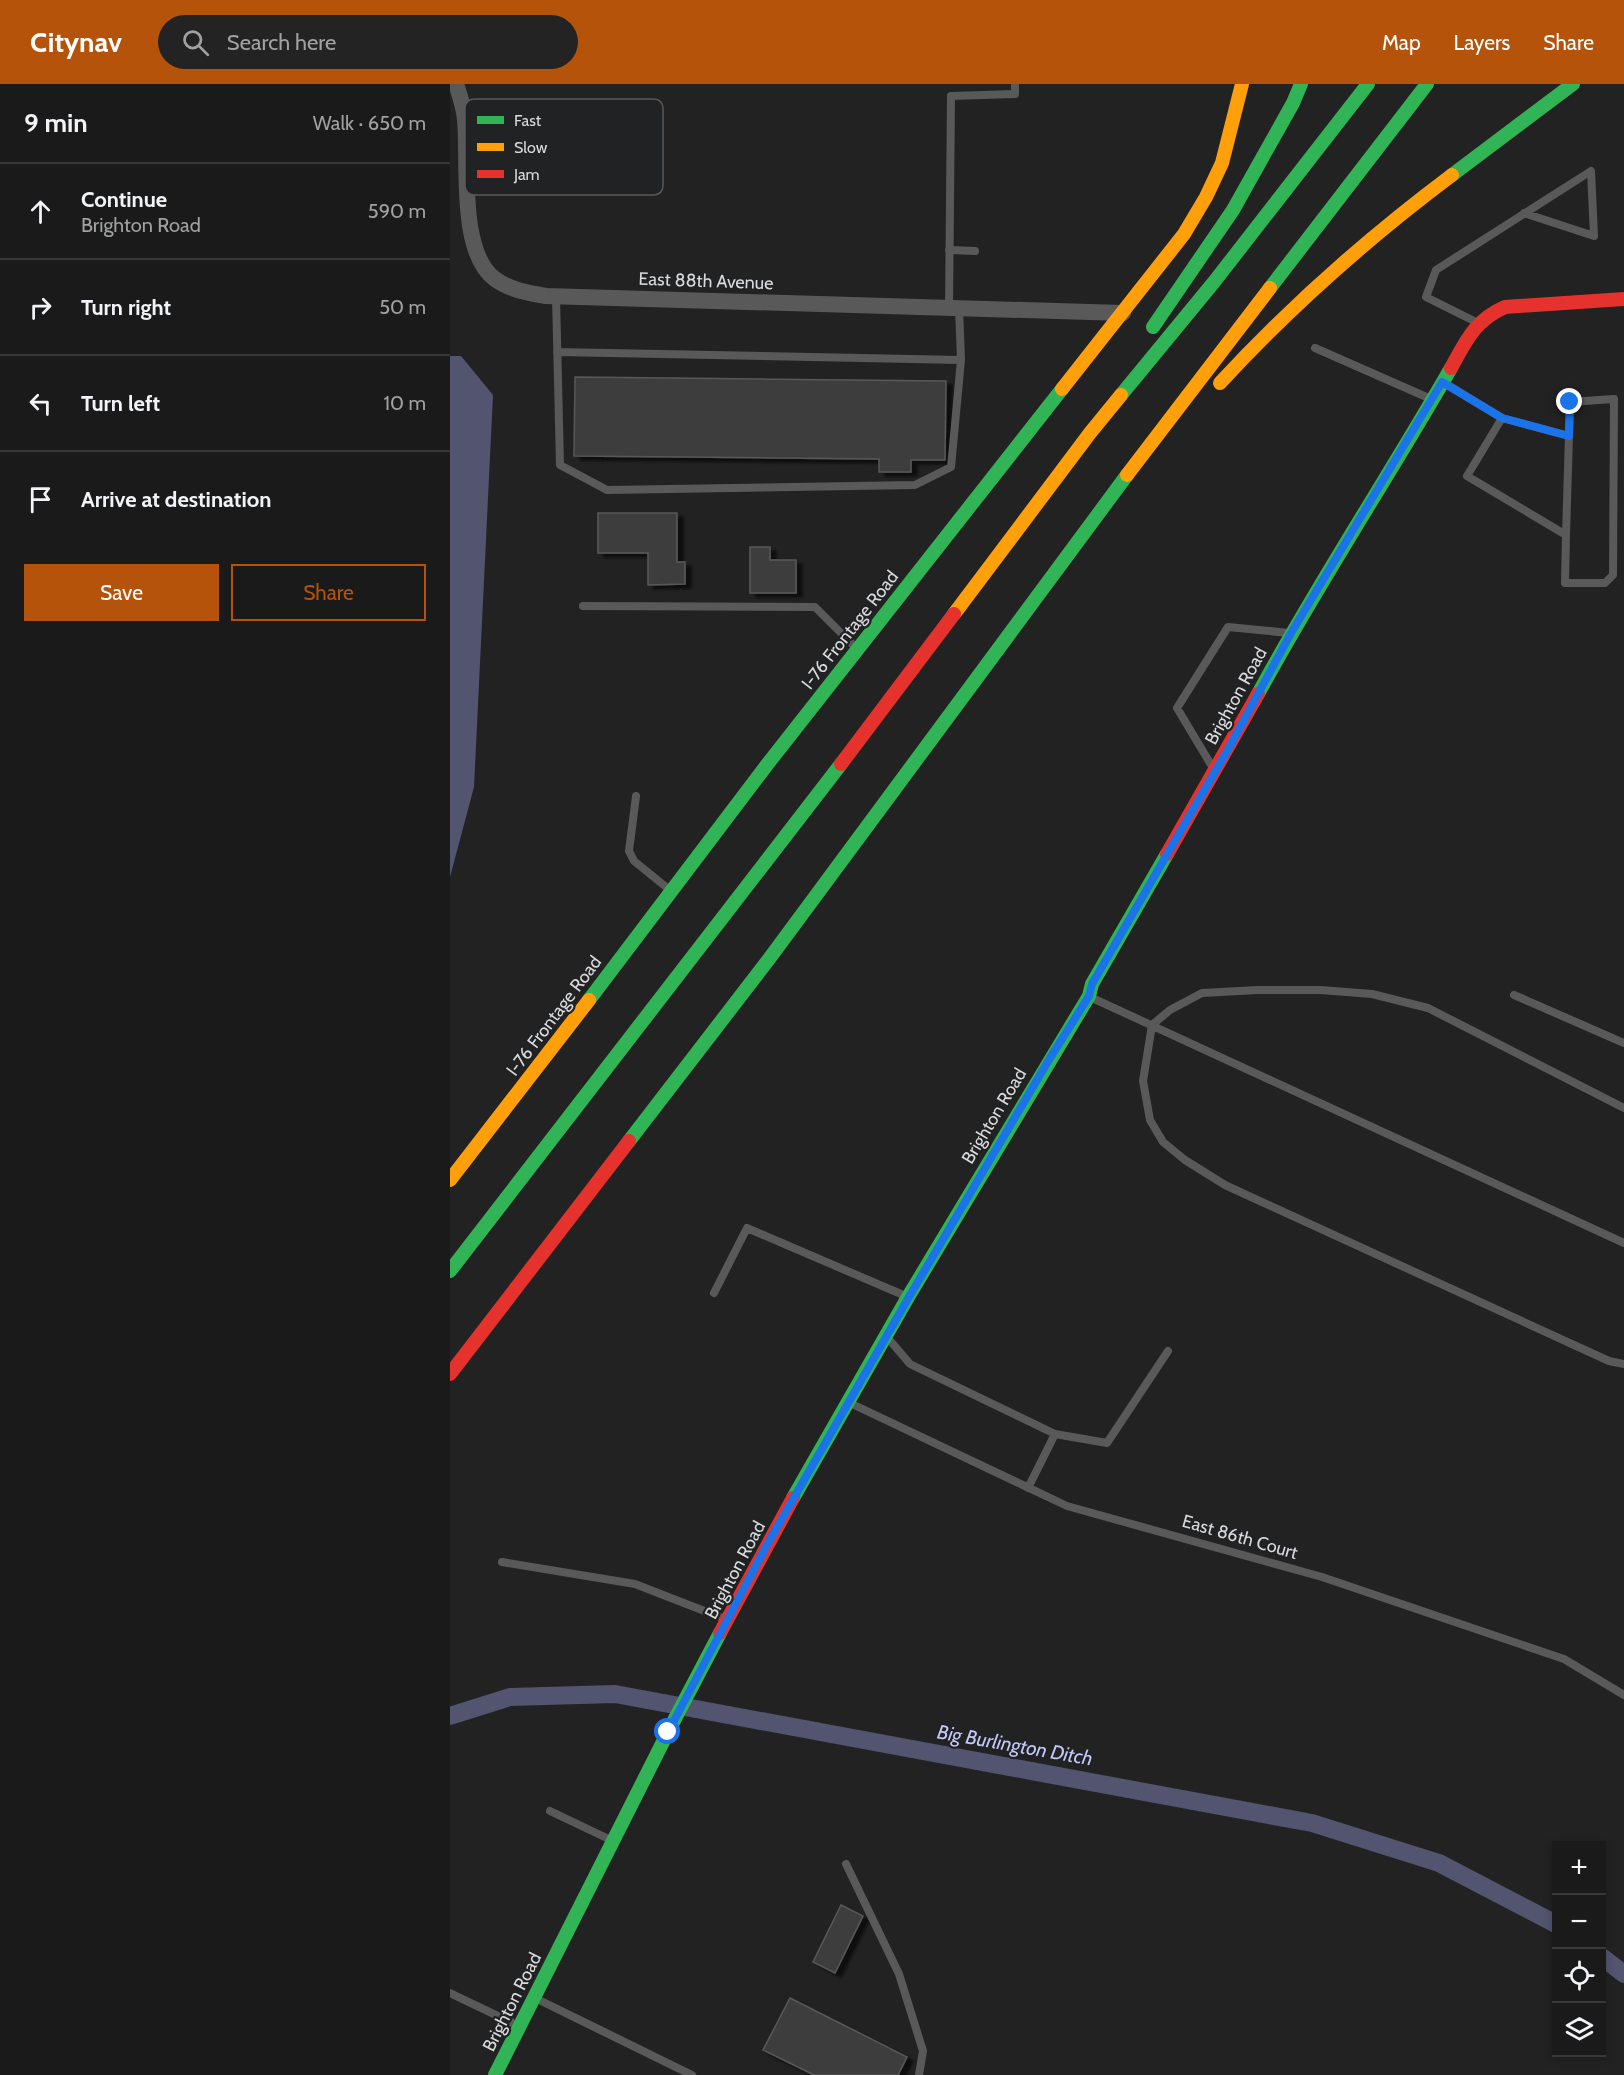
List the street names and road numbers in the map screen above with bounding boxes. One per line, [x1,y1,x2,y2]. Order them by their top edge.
street label: East 88th Avenue [638,268,774,294]
street label: I-76 Frontage Road [797,566,903,694]
street label: Brighton Road [1200,644,1272,748]
street label: I-76 Frontage Road [502,952,606,1080]
street label: Brighton Road [957,1064,1031,1168]
street label: East 86th Court [1180,1510,1300,1564]
street label: Brighton Road [700,1517,770,1623]
street label: Brighton Road [478,1949,546,2055]

